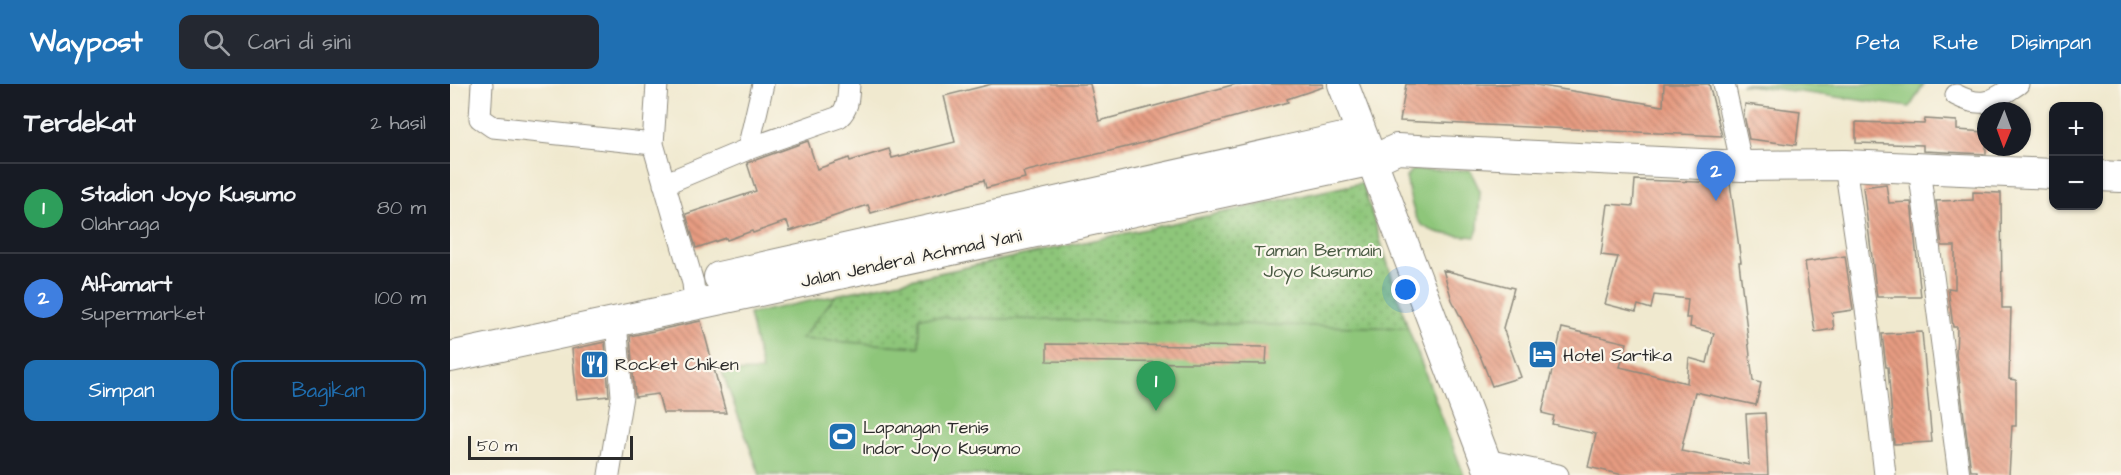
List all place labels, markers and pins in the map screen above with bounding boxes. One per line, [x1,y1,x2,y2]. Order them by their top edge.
pin: 2 [1696,152,1736,201]
hotel icon: Hotel Sartika [1526,339,1558,371]
place label: Hotel Sartika [1563,343,1672,368]
restaurant icon: Rocket Chiken [578,348,610,380]
place label: Rocket Chiken [615,352,739,377]
pin: 1 [1136,362,1176,411]
place label: Lapangan Tenis Indor Joyo Kusumo [863,415,1020,462]
sports icon: Lapangan Tenis Indor Joyo Kusumo [826,421,858,453]

